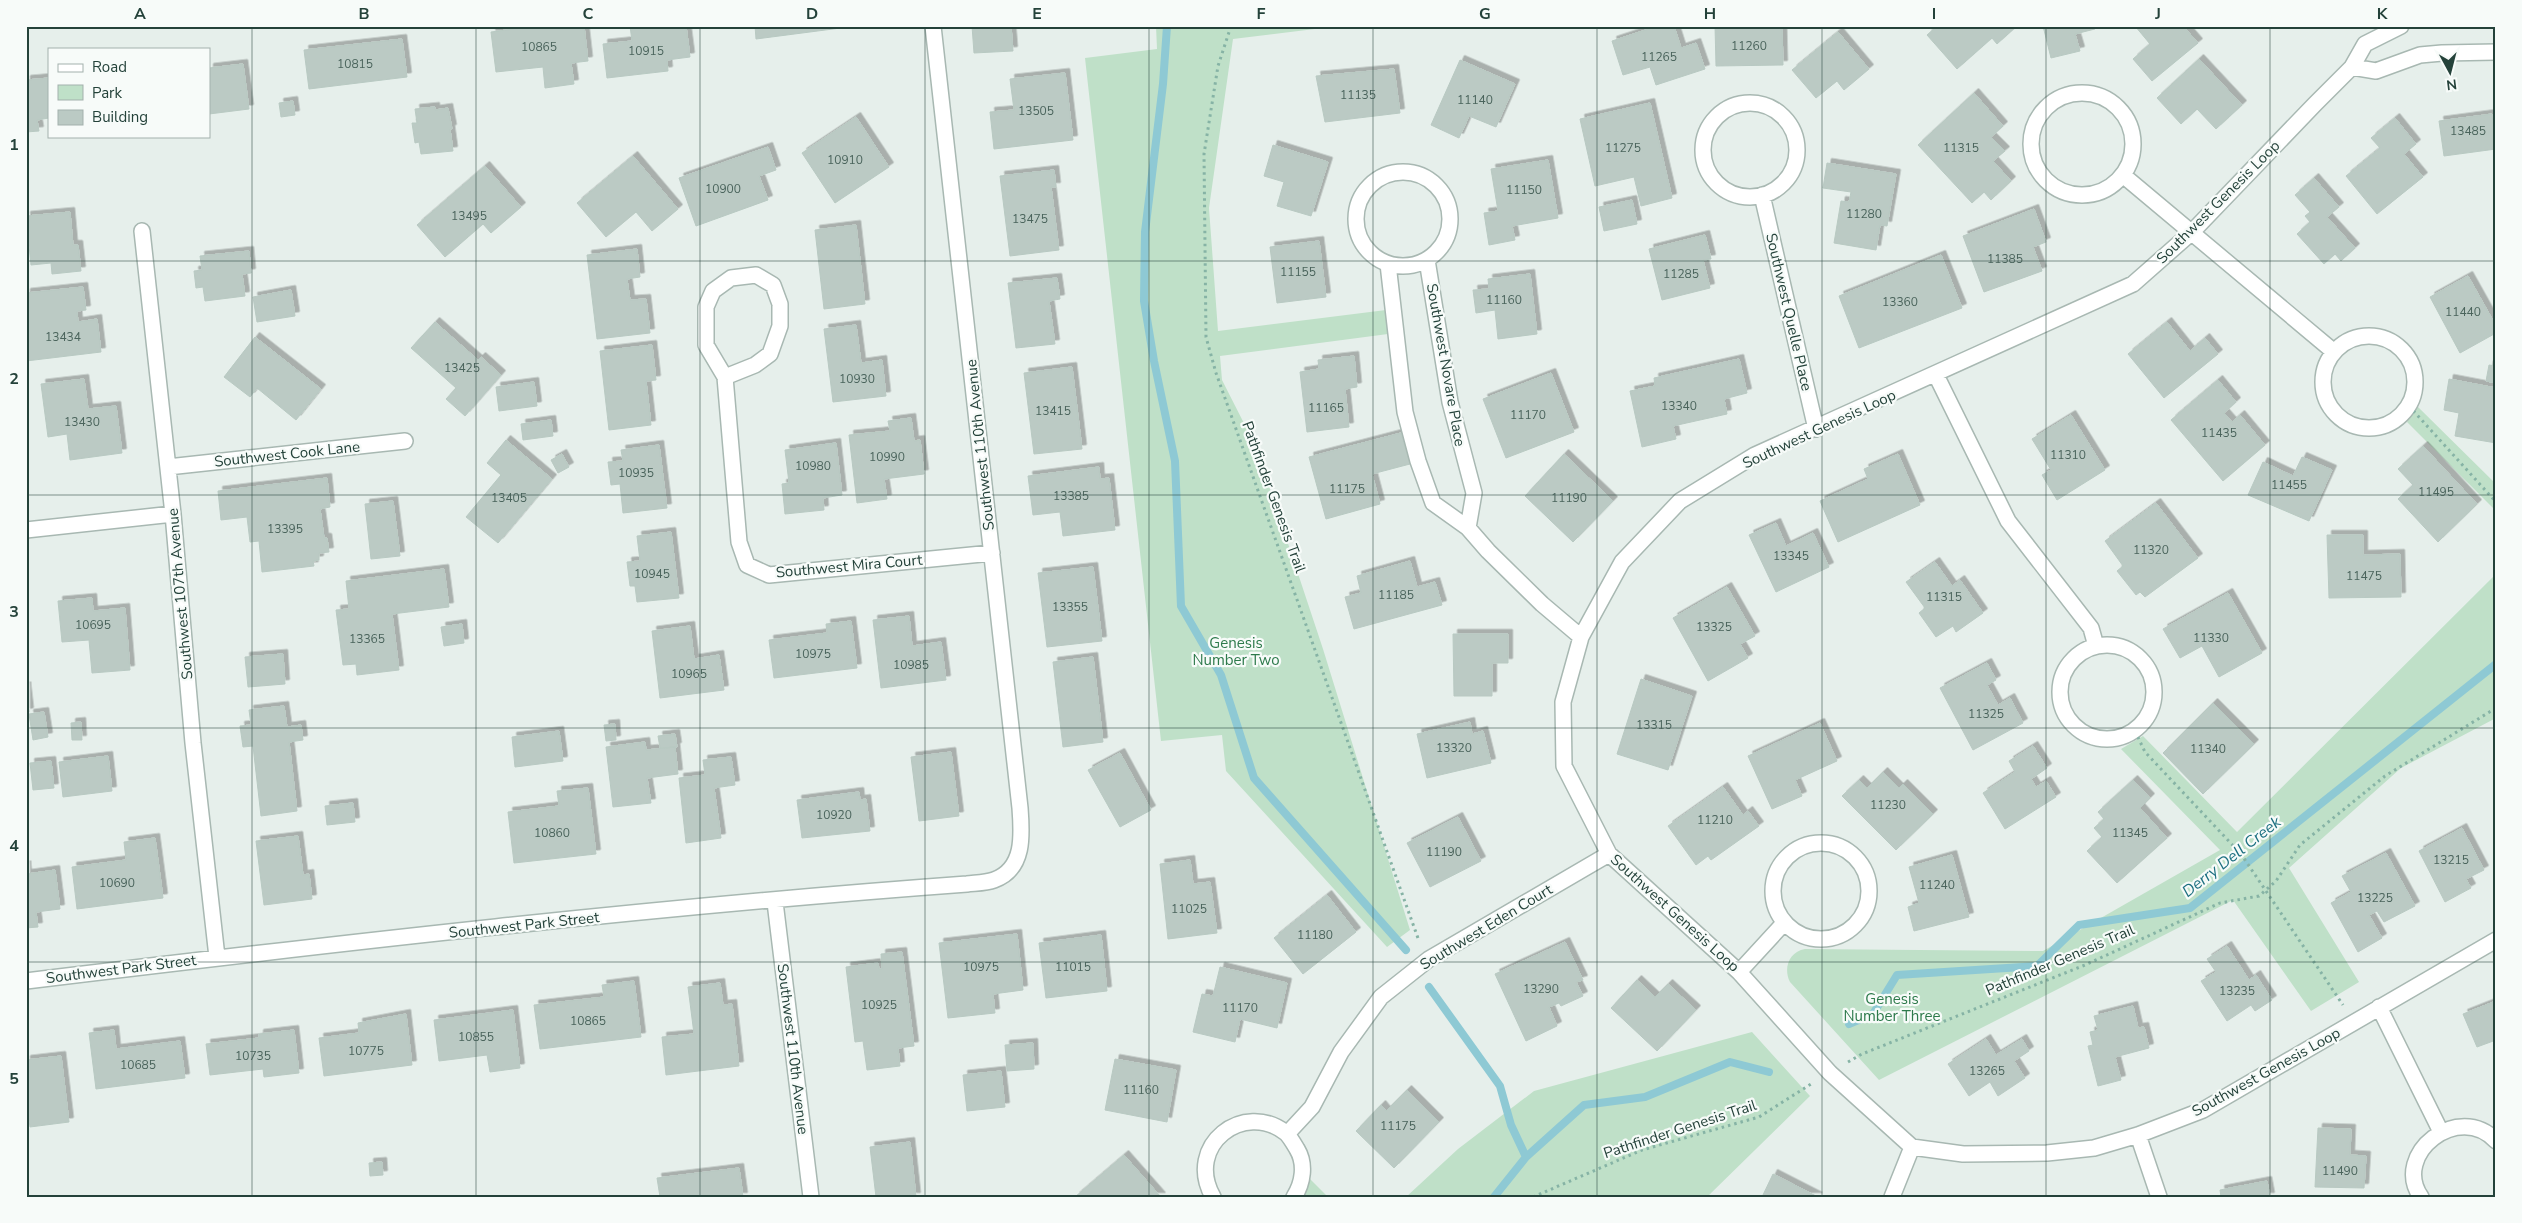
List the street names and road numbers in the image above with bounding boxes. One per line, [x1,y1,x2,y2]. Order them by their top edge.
street label: Southwest Genesis Loop [2152,136,2284,268]
street label: Southwest Quelle Place [1761,231,1817,393]
street label: Southwest Novare Place [1422,282,1470,448]
street label: Southwest 110th Avenue [961,358,999,532]
street label: Southwest Genesis Loop [1739,385,1899,473]
street label: Pathfinder Genesis Trail [1237,418,1311,576]
street label: Southwest Cook Lane [213,436,361,472]
street label: Southwest 107th Avenue [163,507,197,681]
street label: Southwest Mira Court [775,550,924,582]
street label: Southwest Genesis Loop [1606,850,1744,976]
street label: Southwest Eden Court [1416,879,1557,975]
street label: Southwest Park Street [448,907,601,943]
street label: Pathfinder Genesis Trail [1982,919,2138,1000]
street label: Southwest Park Street [45,950,198,988]
street label: Southwest 110th Avenue [773,962,813,1136]
street label: Southwest Genesis Loop [2188,1023,2344,1121]
street label: Pathfinder Genesis Trail [1601,1095,1760,1163]

